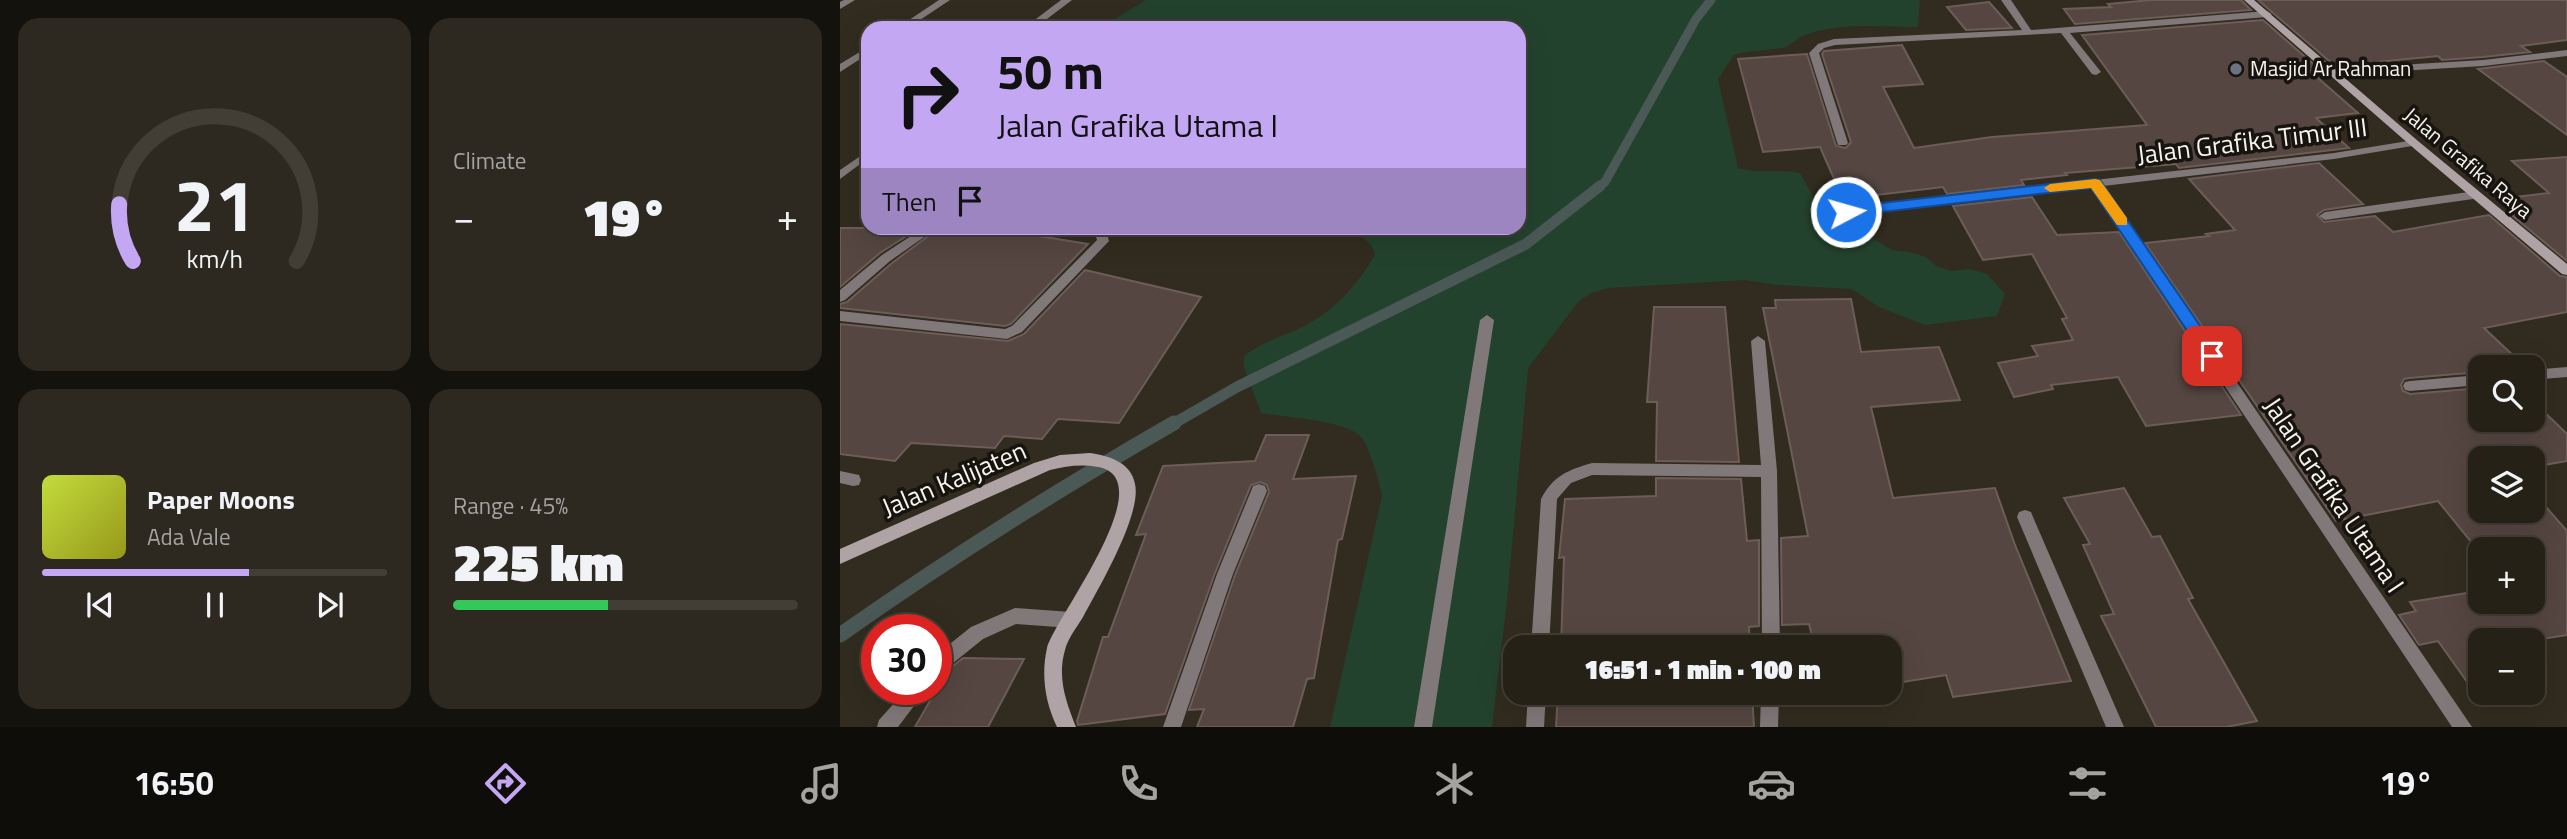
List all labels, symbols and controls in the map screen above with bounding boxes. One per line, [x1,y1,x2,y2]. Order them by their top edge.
text: 50 m [997,33,1104,108]
icon: right [882,49,973,140]
place label: Masjid Ar Rahman [2250,52,2411,84]
marker: Masjid Ar Rahman [2228,61,2244,77]
street label: Jalan Grafika Raya [2397,99,2540,226]
text: Jalan Grafika Utama I [997,101,1278,149]
street label: Jalan Grafika Timur III [2135,107,2369,174]
text: Climate [453,143,526,178]
text: 21 [174,149,255,259]
position arrow [1809,175,1883,249]
text: 19° [583,177,668,256]
text: Then [882,182,937,221]
icon: arrive [951,182,989,220]
text: − [453,188,474,246]
text: + [777,188,798,246]
text: km/h [186,239,243,277]
pin [2182,326,2242,386]
icon: arrive [2193,337,2231,375]
map controls [2468,355,2545,705]
button: search [2468,355,2545,432]
street label: Jalan Grafika Utama I [2254,389,2414,600]
street label: Jalan Kalijaten [875,431,1032,527]
button: layers [2468,446,2545,523]
text: Paper Moons [147,480,295,519]
text: Range · 45% [453,488,568,523]
text: Ada Vale [147,519,231,554]
text: 225 km [453,522,624,601]
button: + [2468,537,2545,614]
icon: previous [81,586,119,624]
icon: pause [196,586,234,624]
icon: next [311,586,349,624]
speed limit sign: 30 [861,614,952,705]
button: − [2468,628,2545,705]
text: 16:51 · 1 min · 100 m [1584,650,1821,689]
text: 16:50 [134,759,214,807]
icon: directions [481,759,530,808]
icon: music [797,759,846,808]
icon: phone [1114,759,1163,808]
icon: climate [1430,759,1479,808]
icon: car [1747,759,1796,808]
icon: filters [2063,759,2112,808]
text: 19° [2379,759,2433,807]

